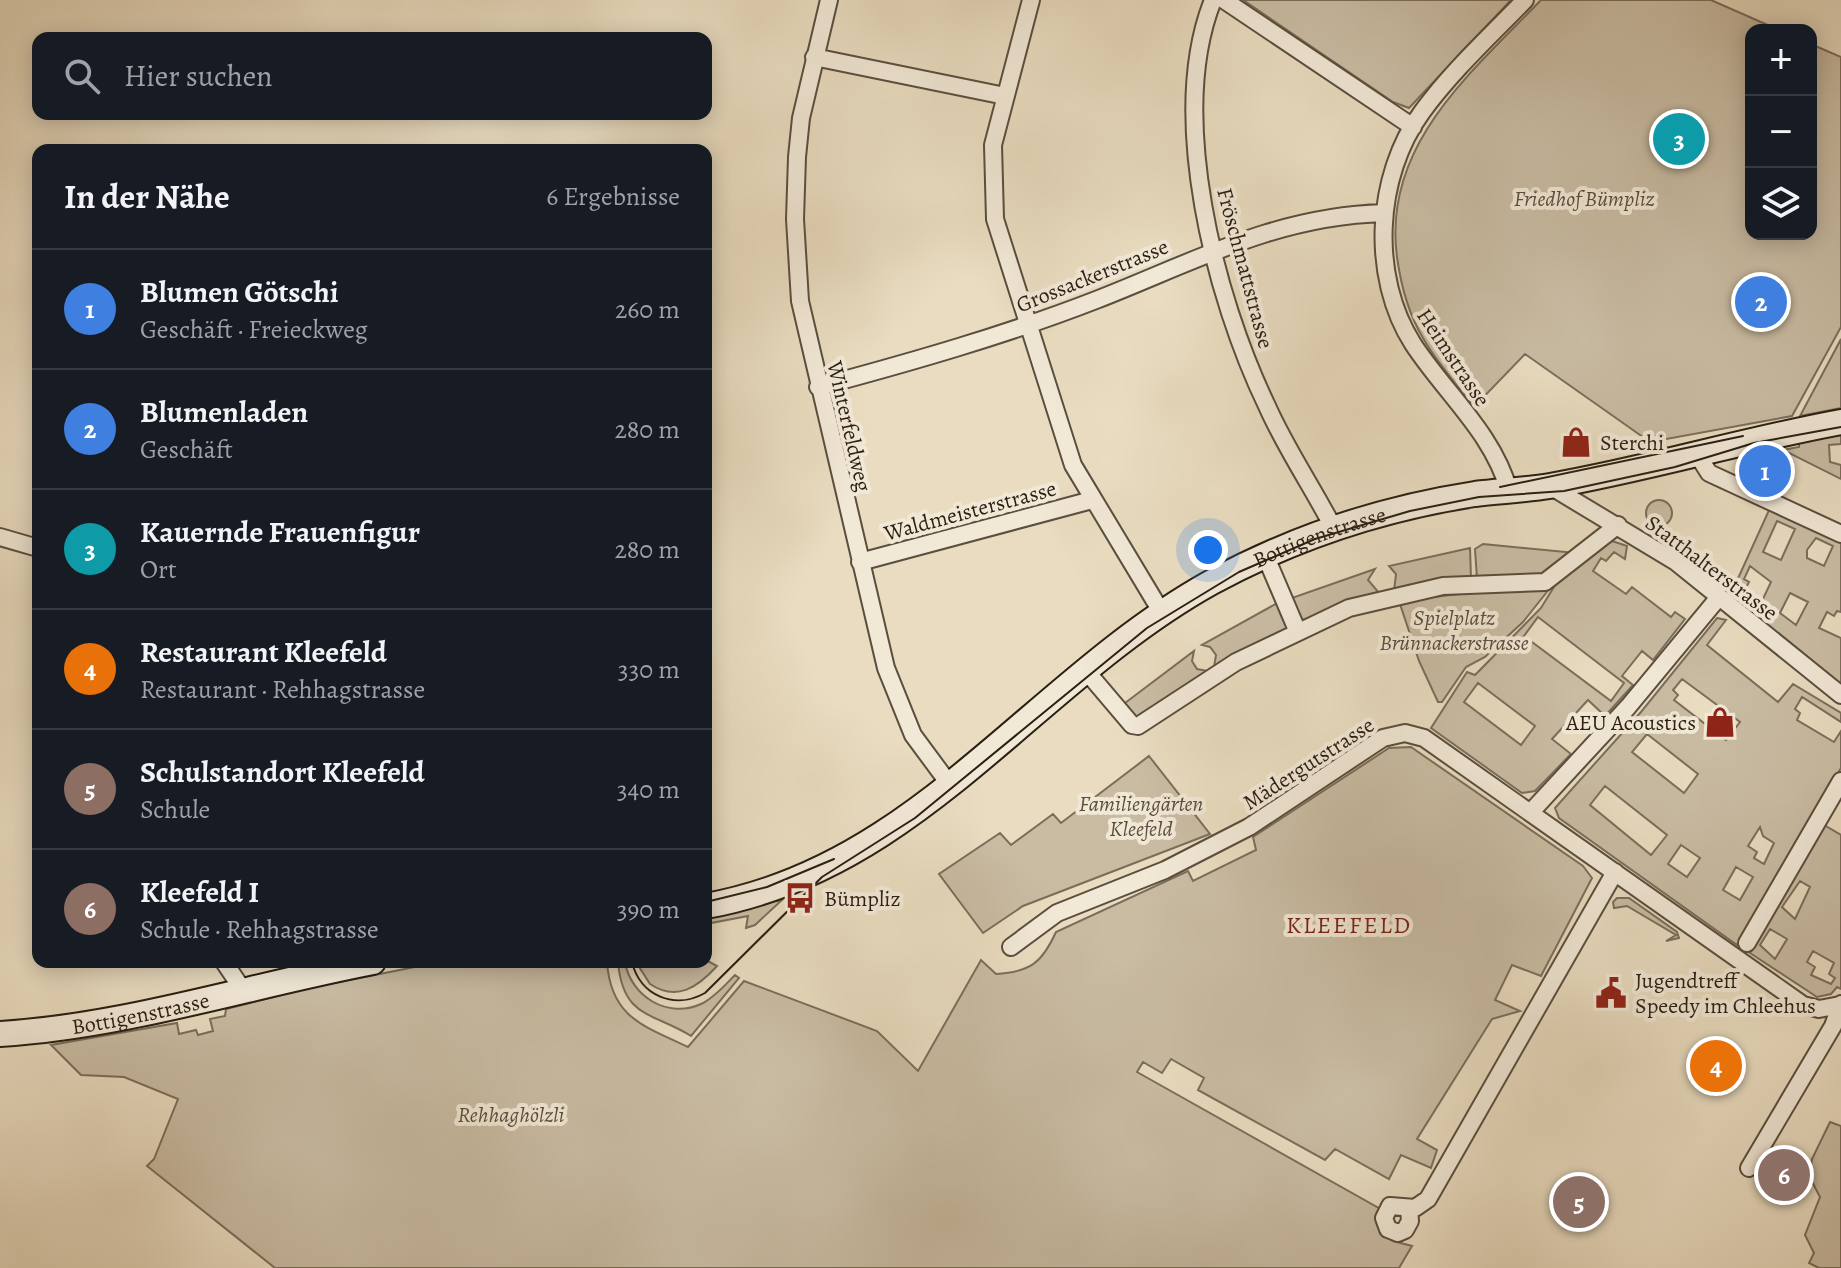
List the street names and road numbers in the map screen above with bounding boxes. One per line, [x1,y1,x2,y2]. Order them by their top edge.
street label: Fröschmattstrasse [1209,185,1281,352]
street label: Grossackerstrasse [1012,232,1173,320]
street label: Heimstrasse [1409,302,1497,413]
street label: Winterfeldweg [819,357,879,494]
street label: Waldmeisterstrasse [880,474,1060,549]
street label: Bottigenstrasse [1248,500,1389,575]
street label: Statthalterstrasse [1639,508,1784,628]
street label: Mädergutstrasse [1237,710,1380,818]
street label: Bottigenstrasse [70,985,212,1042]

